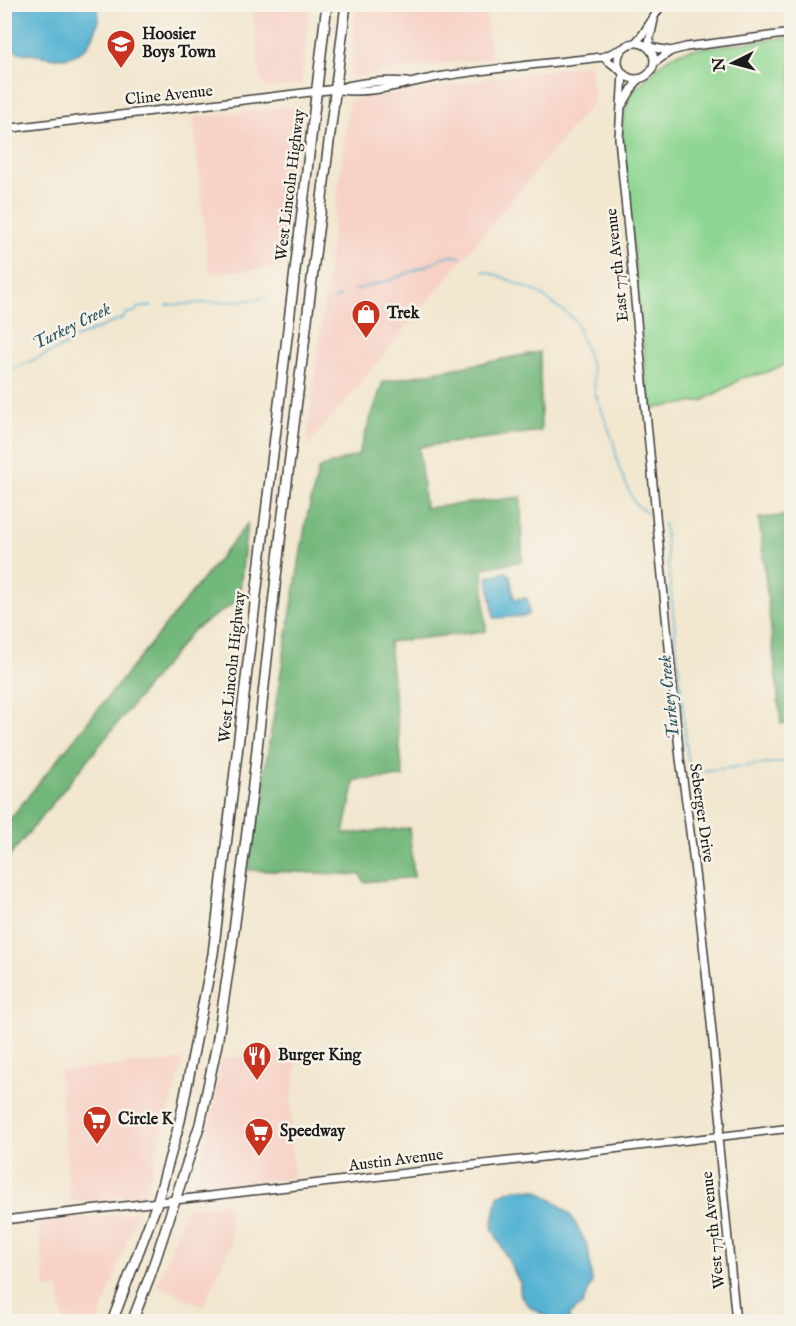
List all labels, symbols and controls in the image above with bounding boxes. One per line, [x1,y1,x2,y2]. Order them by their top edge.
place label: Hoosier Boys Town [142,25,216,63]
school or university icon: Hoosier Boys Town [105,28,137,70]
north arrow [703,33,763,93]
text: N [709,56,731,73]
street label: Cline Avenue [124,81,214,111]
street label: West Lincoln Highway [272,108,310,262]
street label: East 77th Avenue [602,207,634,323]
water label: Turkey Creek [29,298,115,356]
shop icon: Trek [350,298,382,340]
place label: Trek [386,304,420,324]
street label: West Lincoln Highway [215,590,251,744]
water label: Turkey Creek [654,654,686,740]
street label: Seberger Drive [684,762,718,864]
restaurant icon: Burger King [241,1040,273,1082]
place label: Burger King [278,1046,363,1066]
supermarket icon: Circle K [81,1104,113,1146]
place label: Circle K [118,1110,175,1130]
supermarket icon: Speedway [243,1116,275,1158]
place label: Speedway [280,1122,346,1142]
street label: Austin Avenue [346,1145,445,1177]
street label: West 77th Avenue [698,1170,730,1290]

